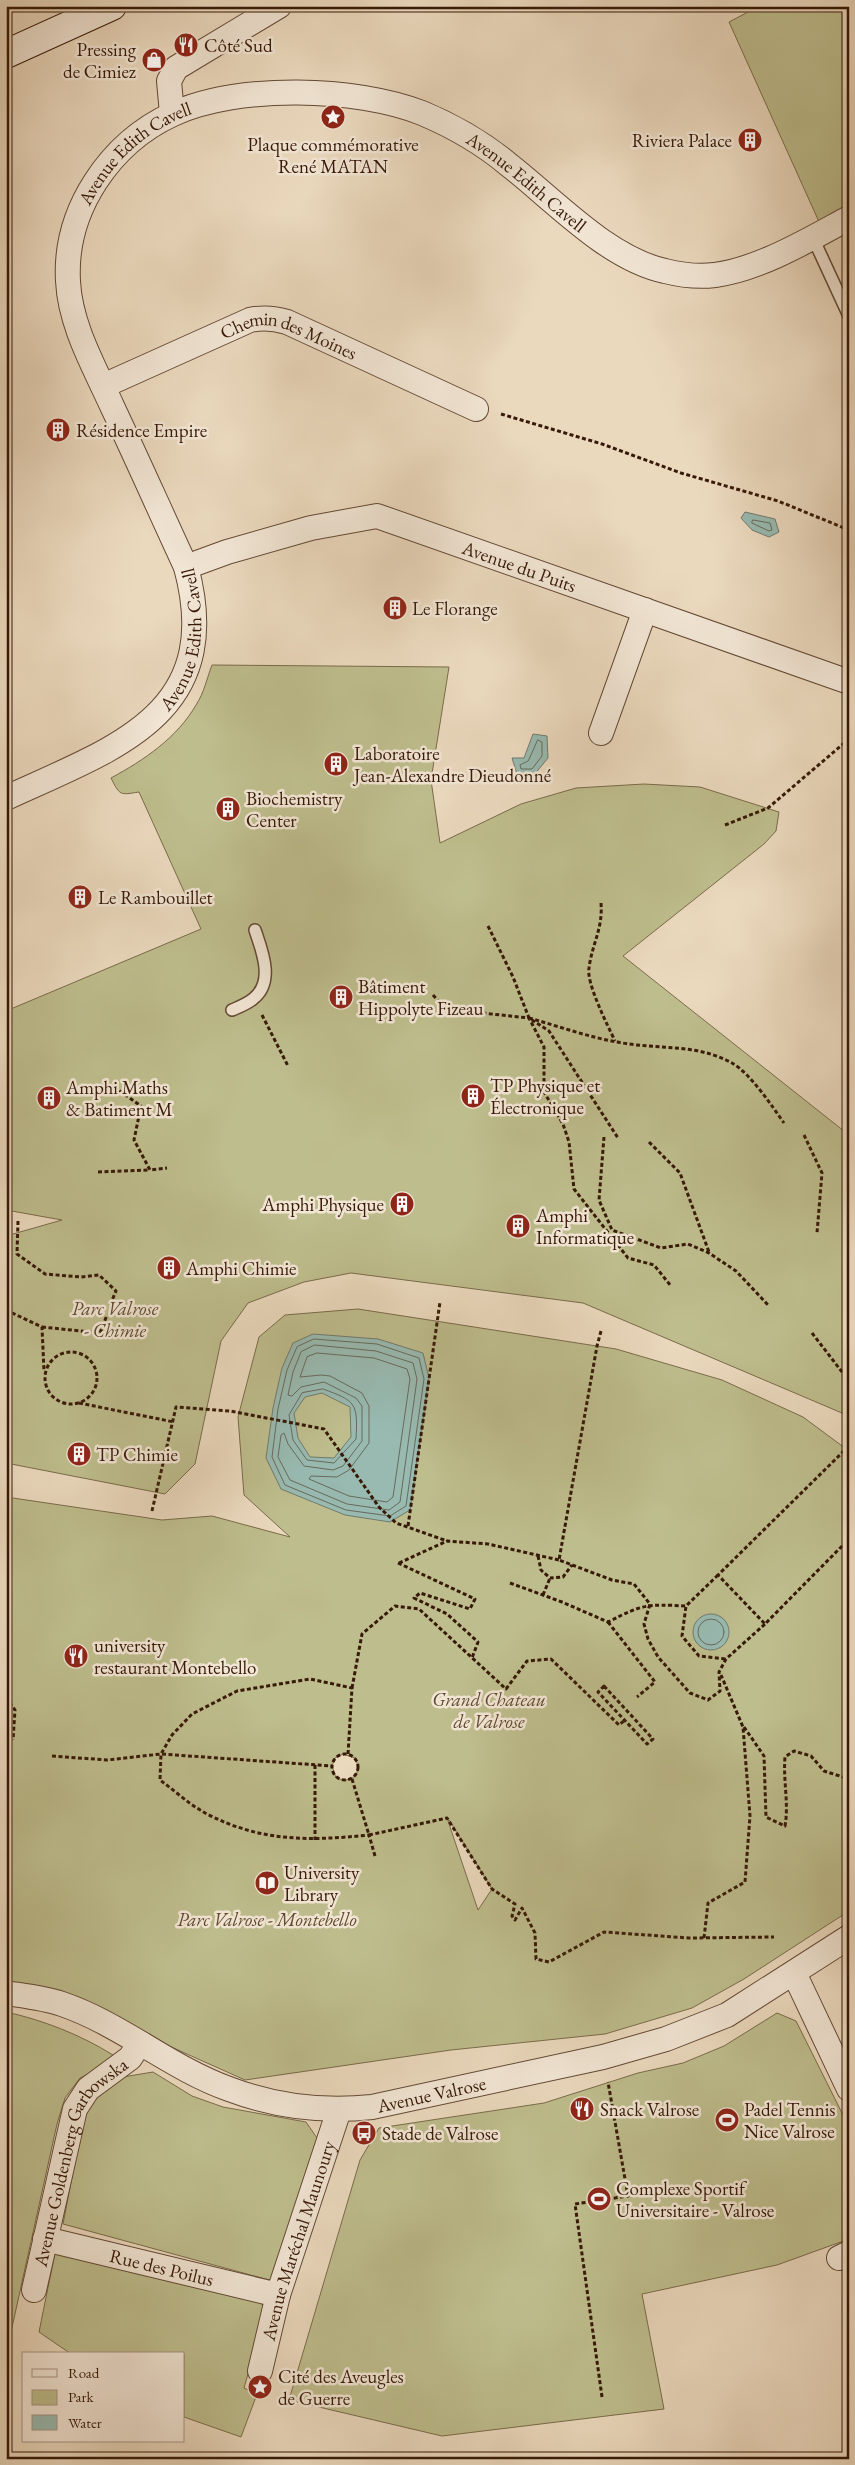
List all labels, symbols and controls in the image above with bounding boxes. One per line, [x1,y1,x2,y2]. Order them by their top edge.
restaurant icon: Côté Sud [173,32,199,58]
place label: Côté Sud [204,33,273,58]
place label: Pressing de Cimiez [63,37,137,84]
shop icon: Pressing de Cimiez [141,47,167,73]
street label: Avenue Edith Cavell [72,96,195,210]
place icon: Plaque commémorative René MATAN [320,104,346,130]
street label: Avenue Edith Cavell [461,126,592,238]
building icon: Riviera Palace [737,127,763,153]
place label: Riviera Palace [632,128,732,153]
place label: Plaque commémorative René MATAN [247,132,419,179]
street label: Chemin des Moines [216,306,361,366]
building icon: Résidence Empire [45,417,71,443]
place label: Résidence Empire [76,418,207,443]
street label: Avenue du Puits [458,535,580,598]
street label: Avenue Edith Cavell [153,565,207,717]
building icon: Le Florange [382,595,408,621]
place label: Le Florange [412,596,498,621]
place label: Laboratoire Jean-Alexandre Dieudonné [352,741,551,788]
building icon: Laboratoire Jean-Alexandre Dieudonné [323,751,349,777]
place label: Biochemistry Center [246,786,343,833]
building icon: Biochemistry Center [215,796,241,822]
building icon: Le Rambouillet [67,884,93,910]
place label: Le Rambouillet [98,885,213,910]
place label: Bâtiment Hippolyte Fizeau [358,974,484,1021]
building icon: Bâtiment Hippolyte Fizeau [328,984,354,1010]
place label: TP Physique et Électronique [490,1073,600,1120]
place label: Amphi Maths & Batiment M [65,1075,173,1122]
building icon: TP Physique et Électronique [460,1083,486,1109]
building icon: Amphi Maths & Batiment M [36,1085,62,1111]
building icon: Amphi Physique [389,1191,415,1217]
place label: Amphi Physique [261,1192,384,1217]
place label: Amphi Informatique [535,1203,634,1250]
building icon: Amphi Informatique [505,1213,531,1239]
building icon: Amphi Chimie [156,1255,182,1281]
place label: Amphi Chimie [185,1256,297,1281]
park label: Parc Valrose - Chimie [72,1296,159,1343]
building icon: TP Chimie [66,1441,92,1467]
place label: TP Chimie [96,1442,178,1467]
place label: university restaurant Montebello [94,1633,256,1680]
restaurant icon: university restaurant Montebello [63,1643,89,1669]
park label: Grand Chateau de Valrose [432,1687,546,1734]
place label: University Library [284,1860,360,1907]
library icon: University Library [254,1870,280,1896]
park label: Parc Valrose - Montebello [177,1907,357,1932]
street label: Avenue Goldenberg Garbowska [27,2052,133,2270]
street label: Avenue Valrose [374,2071,488,2119]
restaurant icon: Snack Valrose [569,2096,595,2122]
place label: Snack Valrose [600,2097,699,2122]
place label: Padel Tennis Nice Valrose [744,2097,836,2144]
sports icon: Padel Tennis Nice Valrose [714,2107,740,2133]
bus stop icon: Stade de Valrose [351,2120,377,2146]
place label: Stade de Valrose [382,2121,498,2146]
street label: Avenue Maréchal Maunoury [255,2137,341,2344]
place label: Complexe Sportif Universitaire - Valrose [616,2176,774,2223]
sports icon: Complexe Sportif Universitaire - Valrose [586,2186,612,2212]
street label: Rue des Poilus [107,2243,216,2292]
legend [22,2352,185,2442]
text: Road [68,2363,100,2382]
place label: Cité des Aveugles de Guerre [278,2364,404,2411]
place icon: Cité des Aveugles de Guerre [247,2374,273,2400]
text: Park [68,2387,95,2406]
text: Water [68,2413,102,2432]

